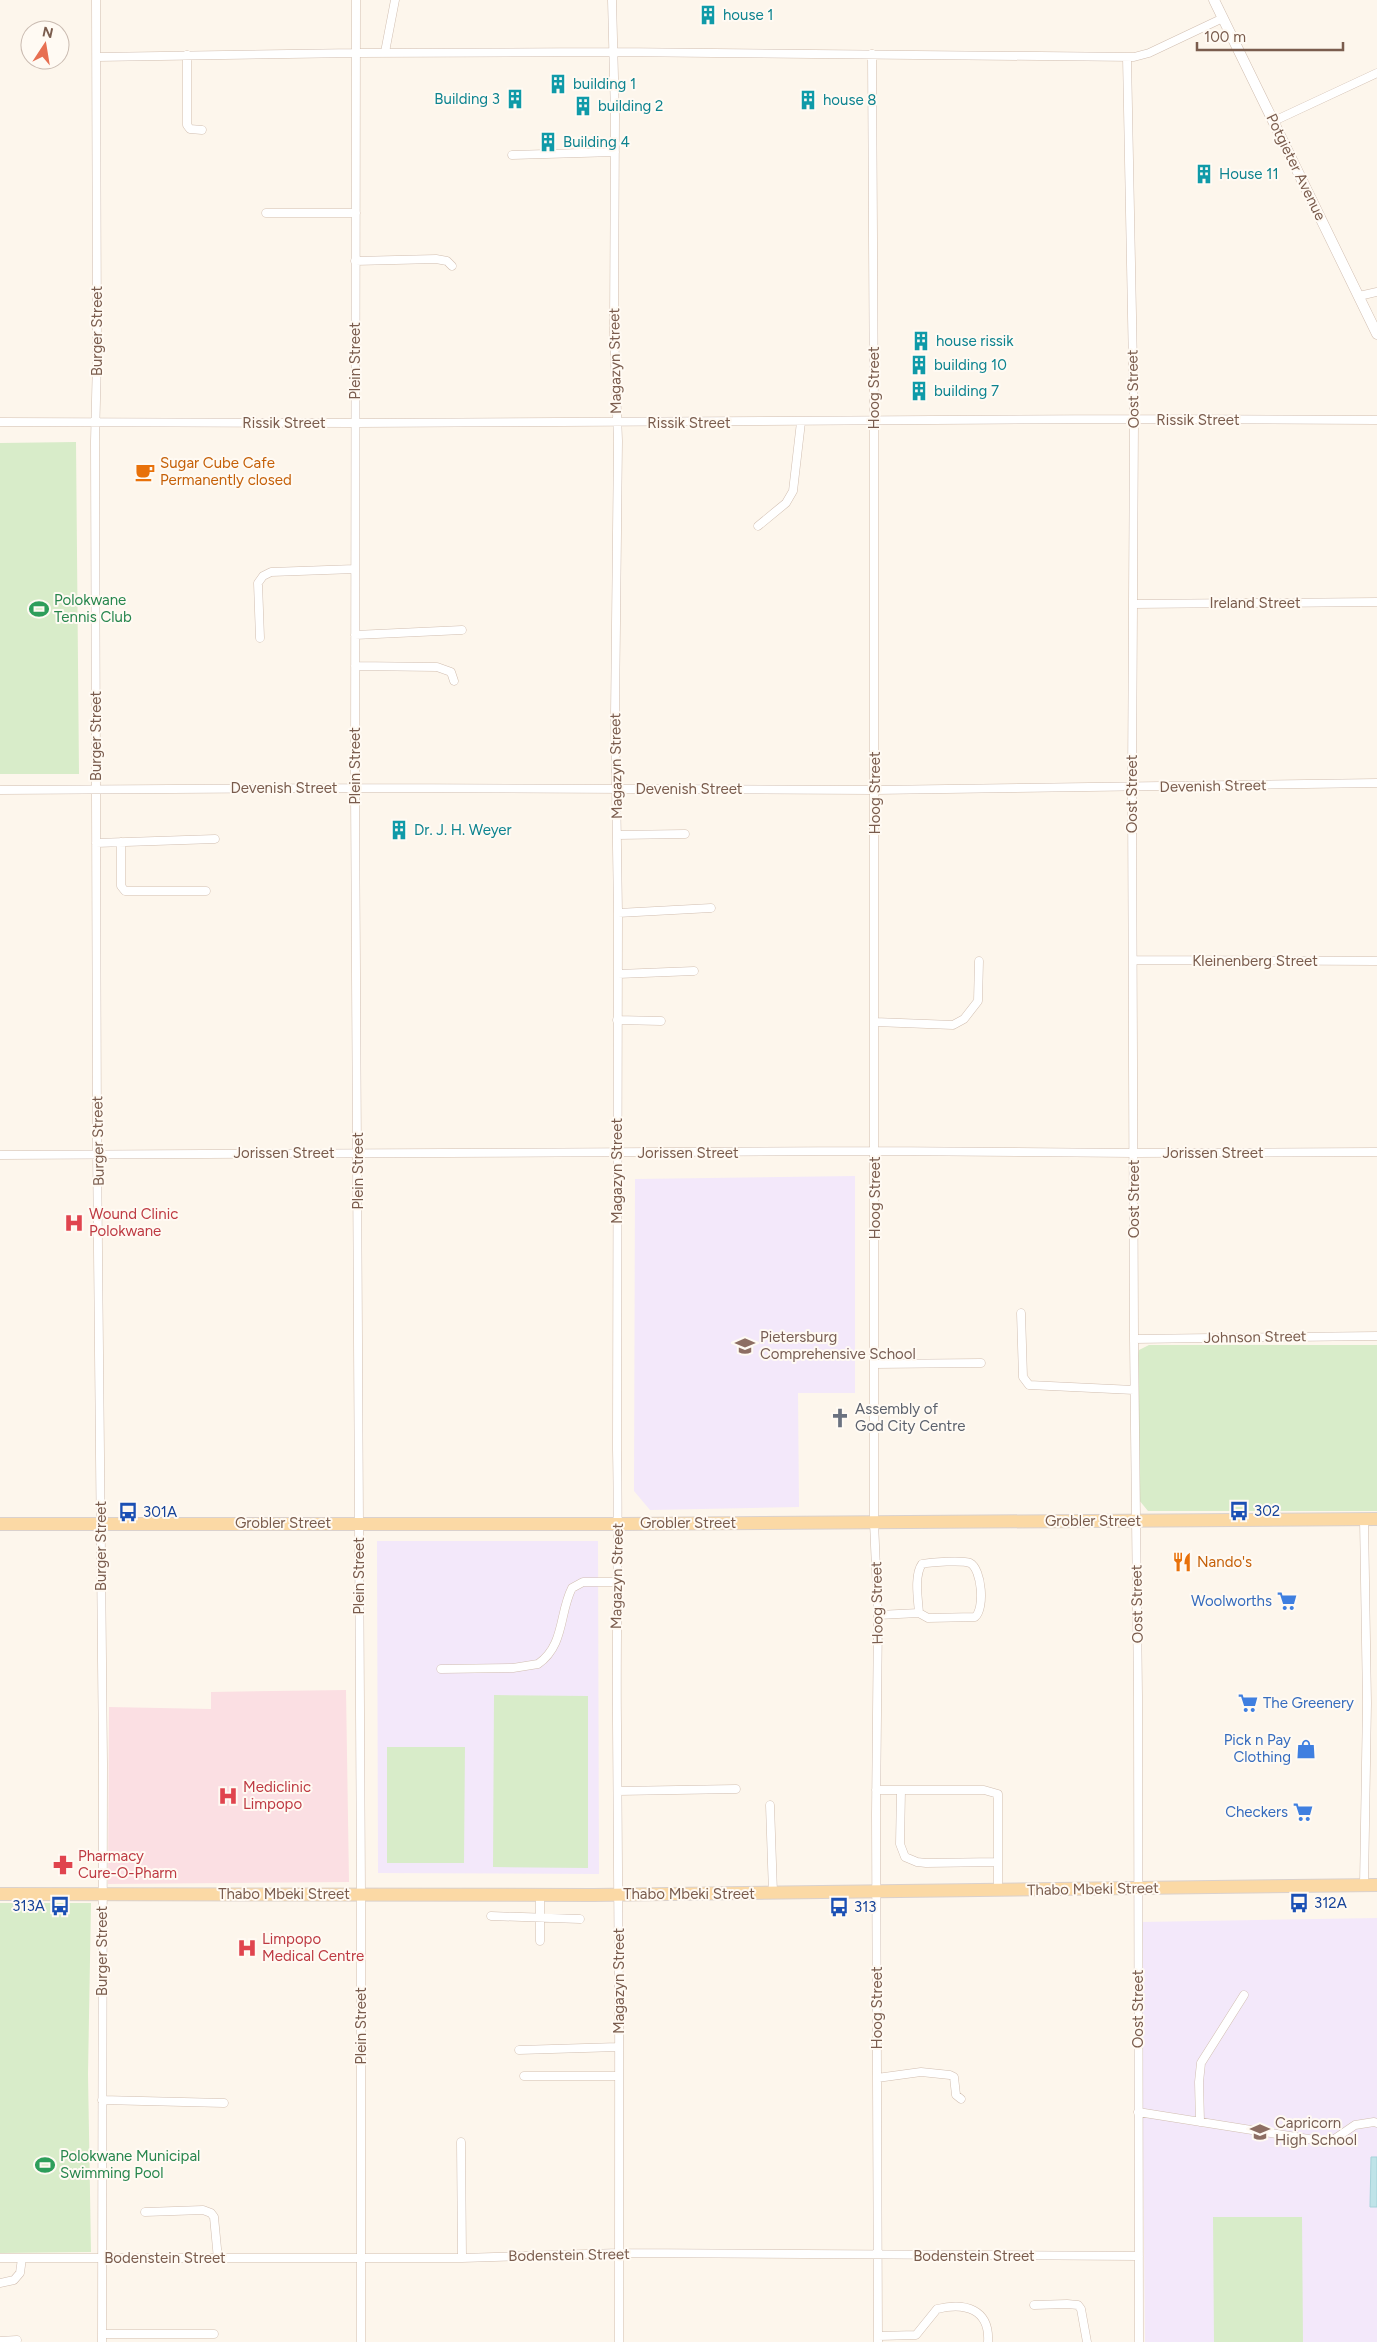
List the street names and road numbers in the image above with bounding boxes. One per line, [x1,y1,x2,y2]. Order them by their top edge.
street label: Potgieter Avenue [1262,111,1330,223]
street label: Burger Street [88,285,106,376]
street label: Magazyn Street [605,307,625,414]
street label: Plein Street [346,322,364,400]
street label: Hoog Street [865,346,883,430]
street label: Oost Street [1123,349,1143,429]
street label: Rissik Street [1156,411,1240,429]
street label: Rissik Street [242,414,326,432]
street label: Rissik Street [647,414,731,432]
street label: Ireland Street [1209,594,1301,612]
street label: Burger Street [87,690,105,781]
street label: Magazyn Street [606,712,626,819]
street label: Plein Street [346,727,364,805]
street label: Hoog Street [866,751,884,835]
street label: Oost Street [1123,754,1141,833]
street label: Devenish Street [1159,776,1267,796]
street label: Devenish Street [230,779,338,797]
street label: Devenish Street [635,780,743,798]
street label: Kleinenberg Street [1192,952,1318,970]
street label: Burger Street [88,1095,108,1186]
street label: Magazyn Street [608,1118,626,1224]
street label: Plein Street [349,1132,367,1210]
street label: Jorissen Street [233,1144,335,1162]
street label: Jorissen Street [637,1144,739,1162]
street label: Jorissen Street [1162,1144,1264,1162]
street label: Hoog Street [866,1156,884,1240]
street label: Oost Street [1125,1159,1143,1238]
street label: Johnson Street [1203,1327,1307,1347]
street label: Burger Street [92,1500,110,1591]
street label: Grobler Street [1045,1512,1141,1530]
street label: Grobler Street [235,1514,331,1532]
street label: Grobler Street [640,1514,736,1532]
street label: Magazyn Street [607,1522,627,1629]
street label: Plein Street [350,1537,368,1615]
street label: Hoog Street [867,1561,887,1645]
street label: Oost Street [1127,1564,1147,1644]
street label: Thabo Mbeki Street [1027,1879,1159,1899]
street label: Thabo Mbeki Street [218,1885,350,1903]
street label: Thabo Mbeki Street [623,1885,755,1903]
street label: Burger Street [93,1905,111,1996]
street label: Magazyn Street [610,1928,628,2034]
street label: Hoog Street [868,1966,886,2050]
street label: Oost Street [1129,1969,1147,2048]
street label: Plein Street [352,1987,370,2065]
street label: Bodenstein Street [508,2245,630,2265]
street label: Bodenstein Street [913,2247,1035,2265]
street label: Bodenstein Street [104,2249,226,2267]

